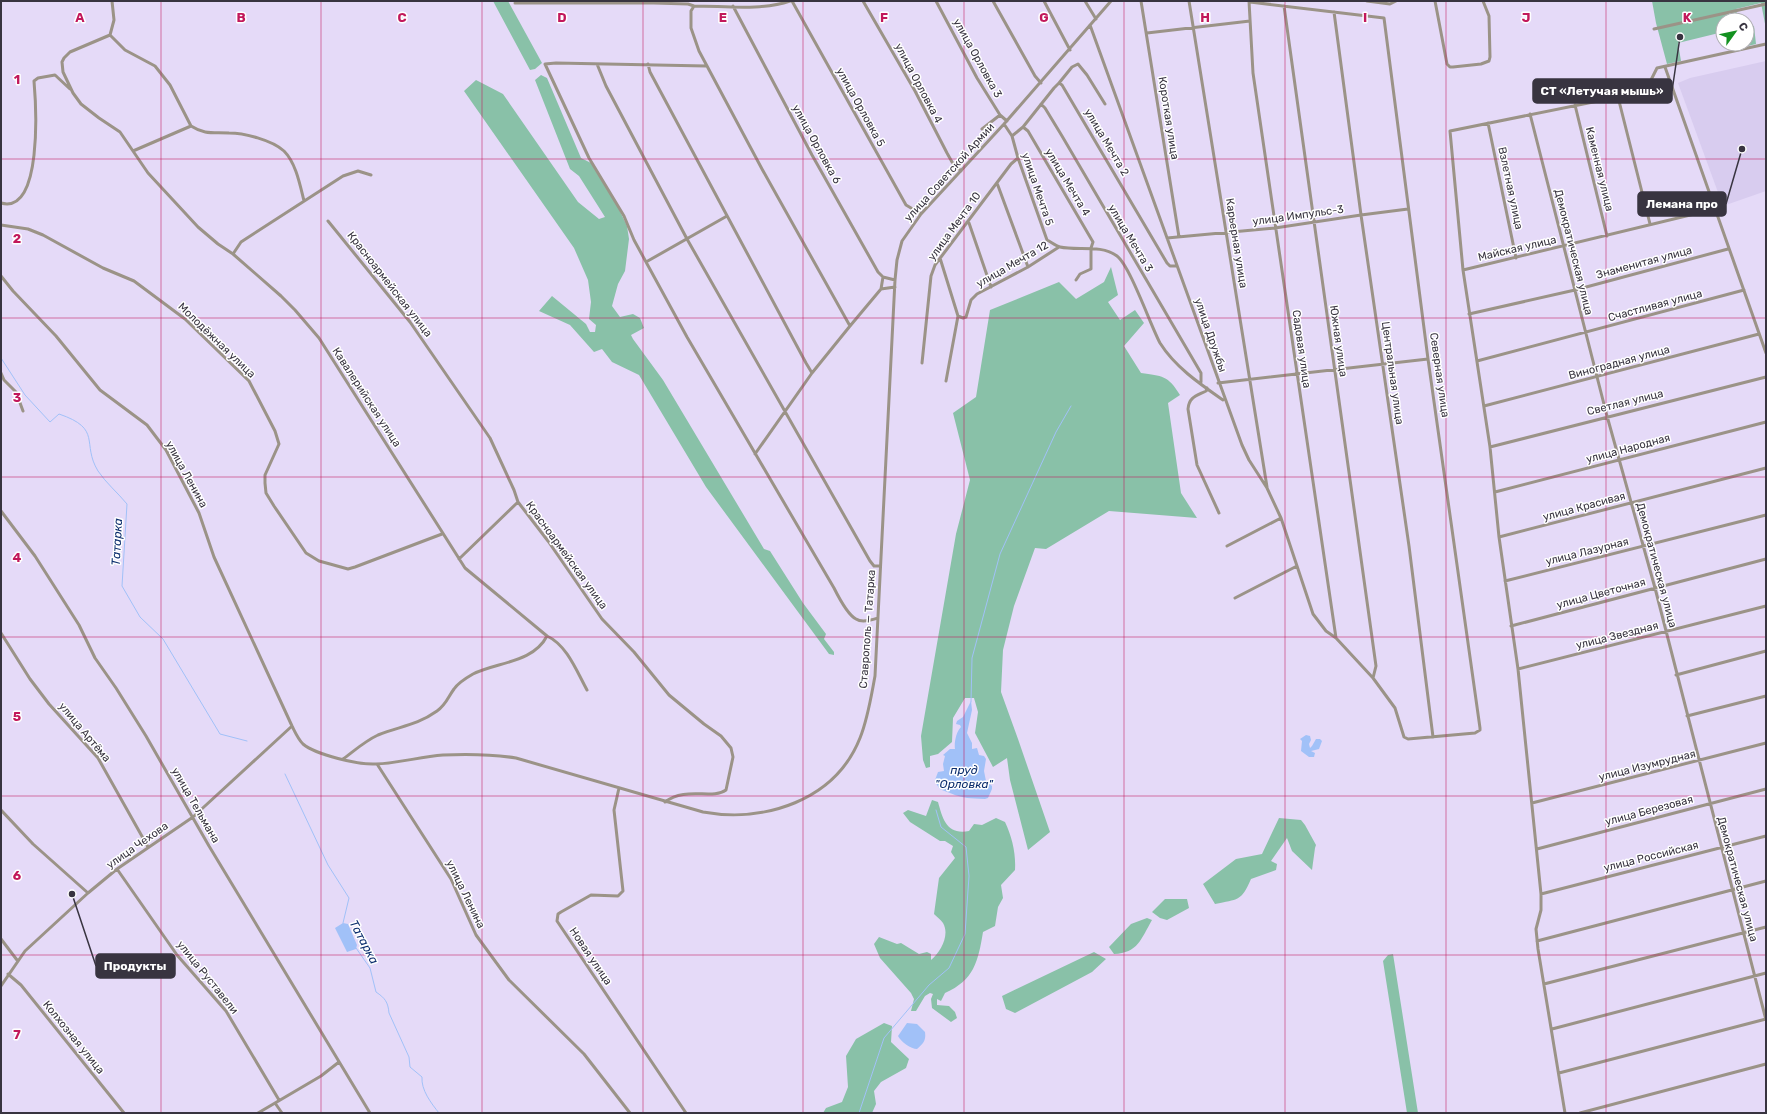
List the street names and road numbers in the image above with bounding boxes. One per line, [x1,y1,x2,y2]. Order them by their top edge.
street label: улица Орловка 3 [950,16,1005,100]
street label: улица Орловка 4 [892,41,945,126]
street label: улица Орловка 5 [833,65,888,149]
street label: Короткая улица [1156,76,1181,160]
street label: улица Орловка 6 [789,102,844,186]
street label: улица Мечта 2 [1081,106,1132,178]
street label: улица Советской Армии [902,120,997,224]
street label: Каменная улица [1583,126,1616,213]
street label: улица Мечта 4 [1042,146,1093,219]
street label: Взлетная улица [1495,146,1526,231]
street label: улица Мечта 5 [1019,151,1056,228]
street label: Демократическая улица [1552,188,1595,316]
street label: улица Мечта 10 [925,190,984,263]
street label: Карьерная улица [1223,197,1250,289]
street label: улица Мечта 3 [1105,202,1156,275]
street label: улица Импульс-3 [1252,203,1345,228]
street label: Красноармейская улица [344,229,435,340]
street label: Майская улица [1477,233,1557,264]
street label: улица Мечта 12 [974,239,1051,290]
street label: Знаменитая улица [1595,243,1693,282]
street label: Счастливая улица [1607,287,1704,324]
street label: улица Дружбы [1192,296,1229,374]
street label: Молодёжная улица [175,300,258,381]
street label: Южная улица [1327,304,1350,378]
street label: Садовая улица [1290,309,1313,389]
street label: Центральная улица [1379,321,1406,426]
street label: Северная улица [1427,332,1452,418]
street label: Виноградная улица [1567,343,1671,382]
street label: Кавалерийская улица [329,345,404,450]
street label: Светлая улица [1586,387,1665,418]
street label: улица Народная [1585,431,1672,466]
street label: улица Ленина [163,439,210,510]
street label: улица Красивая [1541,489,1627,524]
street label: Красноармейская улица [523,499,610,612]
street label: Демократическая улица [1634,501,1680,629]
street label: улица Лазурная [1544,535,1630,568]
street label: Ставрополь — Татарка [857,569,878,689]
street label: улица Цветочная [1555,575,1647,612]
street label: улица Звездная [1575,619,1660,652]
street label: улица Артёма [56,700,113,765]
street label: улица Изумрудная [1597,747,1697,784]
street label: улица Тельмана [169,765,222,845]
street label: улица Березовая [1604,793,1694,828]
street label: Демократическая улица [1715,815,1761,943]
street label: улица Чехова [104,819,171,871]
street label: улица Российская [1602,838,1700,875]
street label: улица Ленина [443,858,488,931]
street label: Новая улица [567,925,615,988]
street label: улица Руставели [174,938,241,1017]
street label: Колхозная улица [40,998,107,1076]

